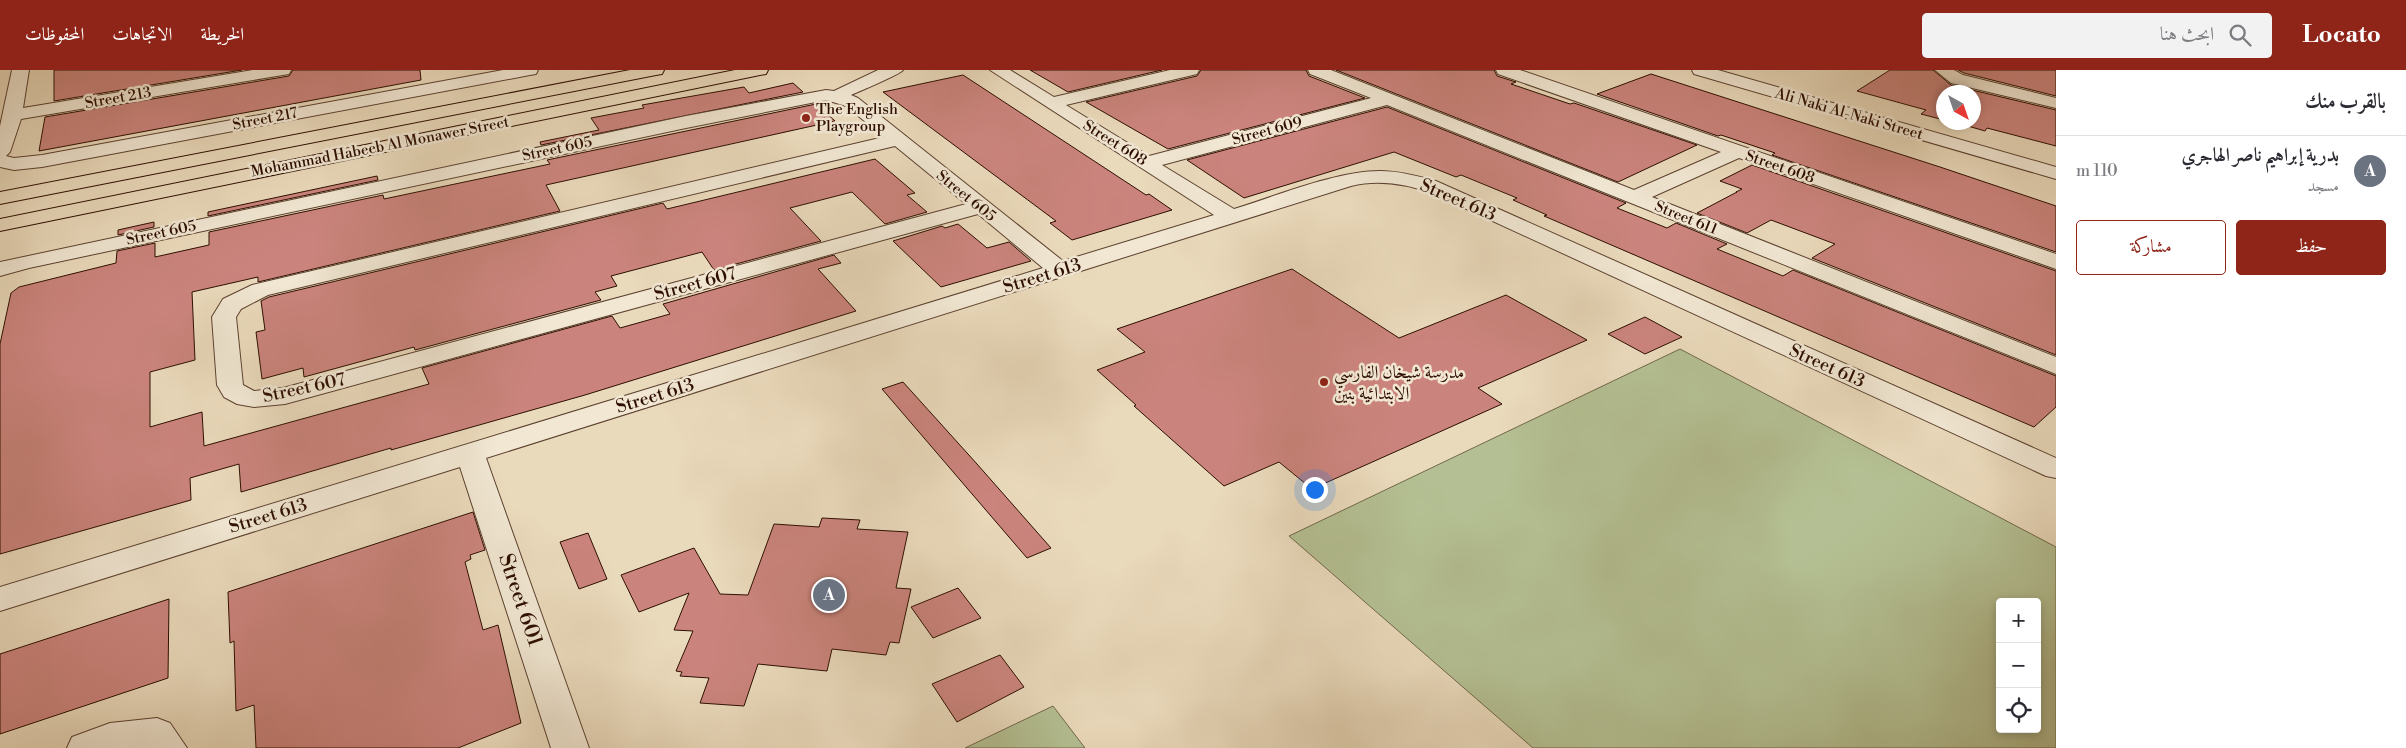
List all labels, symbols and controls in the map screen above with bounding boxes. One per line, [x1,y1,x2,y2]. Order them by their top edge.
search box [1922,13,2272,58]
text: Locato [2302,20,2381,50]
icon: search [2226,21,2254,49]
text: ابحث هنا [2160,22,2214,46]
text: المحفوظات [25,23,84,46]
text: الاتجاهات [112,23,172,46]
text: الخريطة [200,23,244,46]
street label: Street 213 [83,83,153,113]
street label: Ali Naki Al-Naki Street [1772,84,1926,144]
north arrow [1936,85,1981,130]
text: بالقرب منك [2305,89,2386,115]
place label: The English Playgroup [816,100,898,136]
street label: Street 217 [231,103,300,135]
street label: Mohammad Habeeb Al Monawer Street [249,112,511,181]
marker: The English Playgroup [800,112,812,124]
street label: Street 609 [1230,113,1304,149]
street label: Street 608 [1079,116,1151,170]
street label: Street 605 [520,132,594,166]
text: بدرية إبراهيم ناصر الهاجري [2181,143,2339,167]
street label: Street 608 [1743,146,1817,188]
text: 110 m [2076,161,2118,181]
text: A [2364,161,2376,181]
street label: Street 605 [932,166,1000,226]
street label: Street 613 [1416,174,1500,226]
text: مسجد [2308,176,2339,196]
street label: Street 611 [1652,197,1721,239]
street label: Street 605 [124,216,198,250]
button: مشاركة [2076,220,2226,275]
button: حفظ [2236,220,2386,275]
street label: Street 613 [1000,253,1084,299]
street label: Street 607 [651,262,739,306]
street label: Street 613 [1785,339,1869,393]
place label: مدرسة شيخان الفارسي الابتدائية بنين [1334,361,1464,405]
street label: Street 607 [260,368,348,408]
street label: Street 613 [613,373,697,419]
marker: مدرسة شيخان الفارسي الابتدائية بنين [1318,376,1330,388]
your location [1302,477,1328,503]
street label: Street 613 [226,493,310,539]
street label: Street 601 [492,550,548,650]
pin: A [813,576,845,614]
map controls [1996,598,2041,733]
button: + [1996,598,2041,643]
button: − [1996,643,2041,688]
button: locate [1996,688,2041,733]

